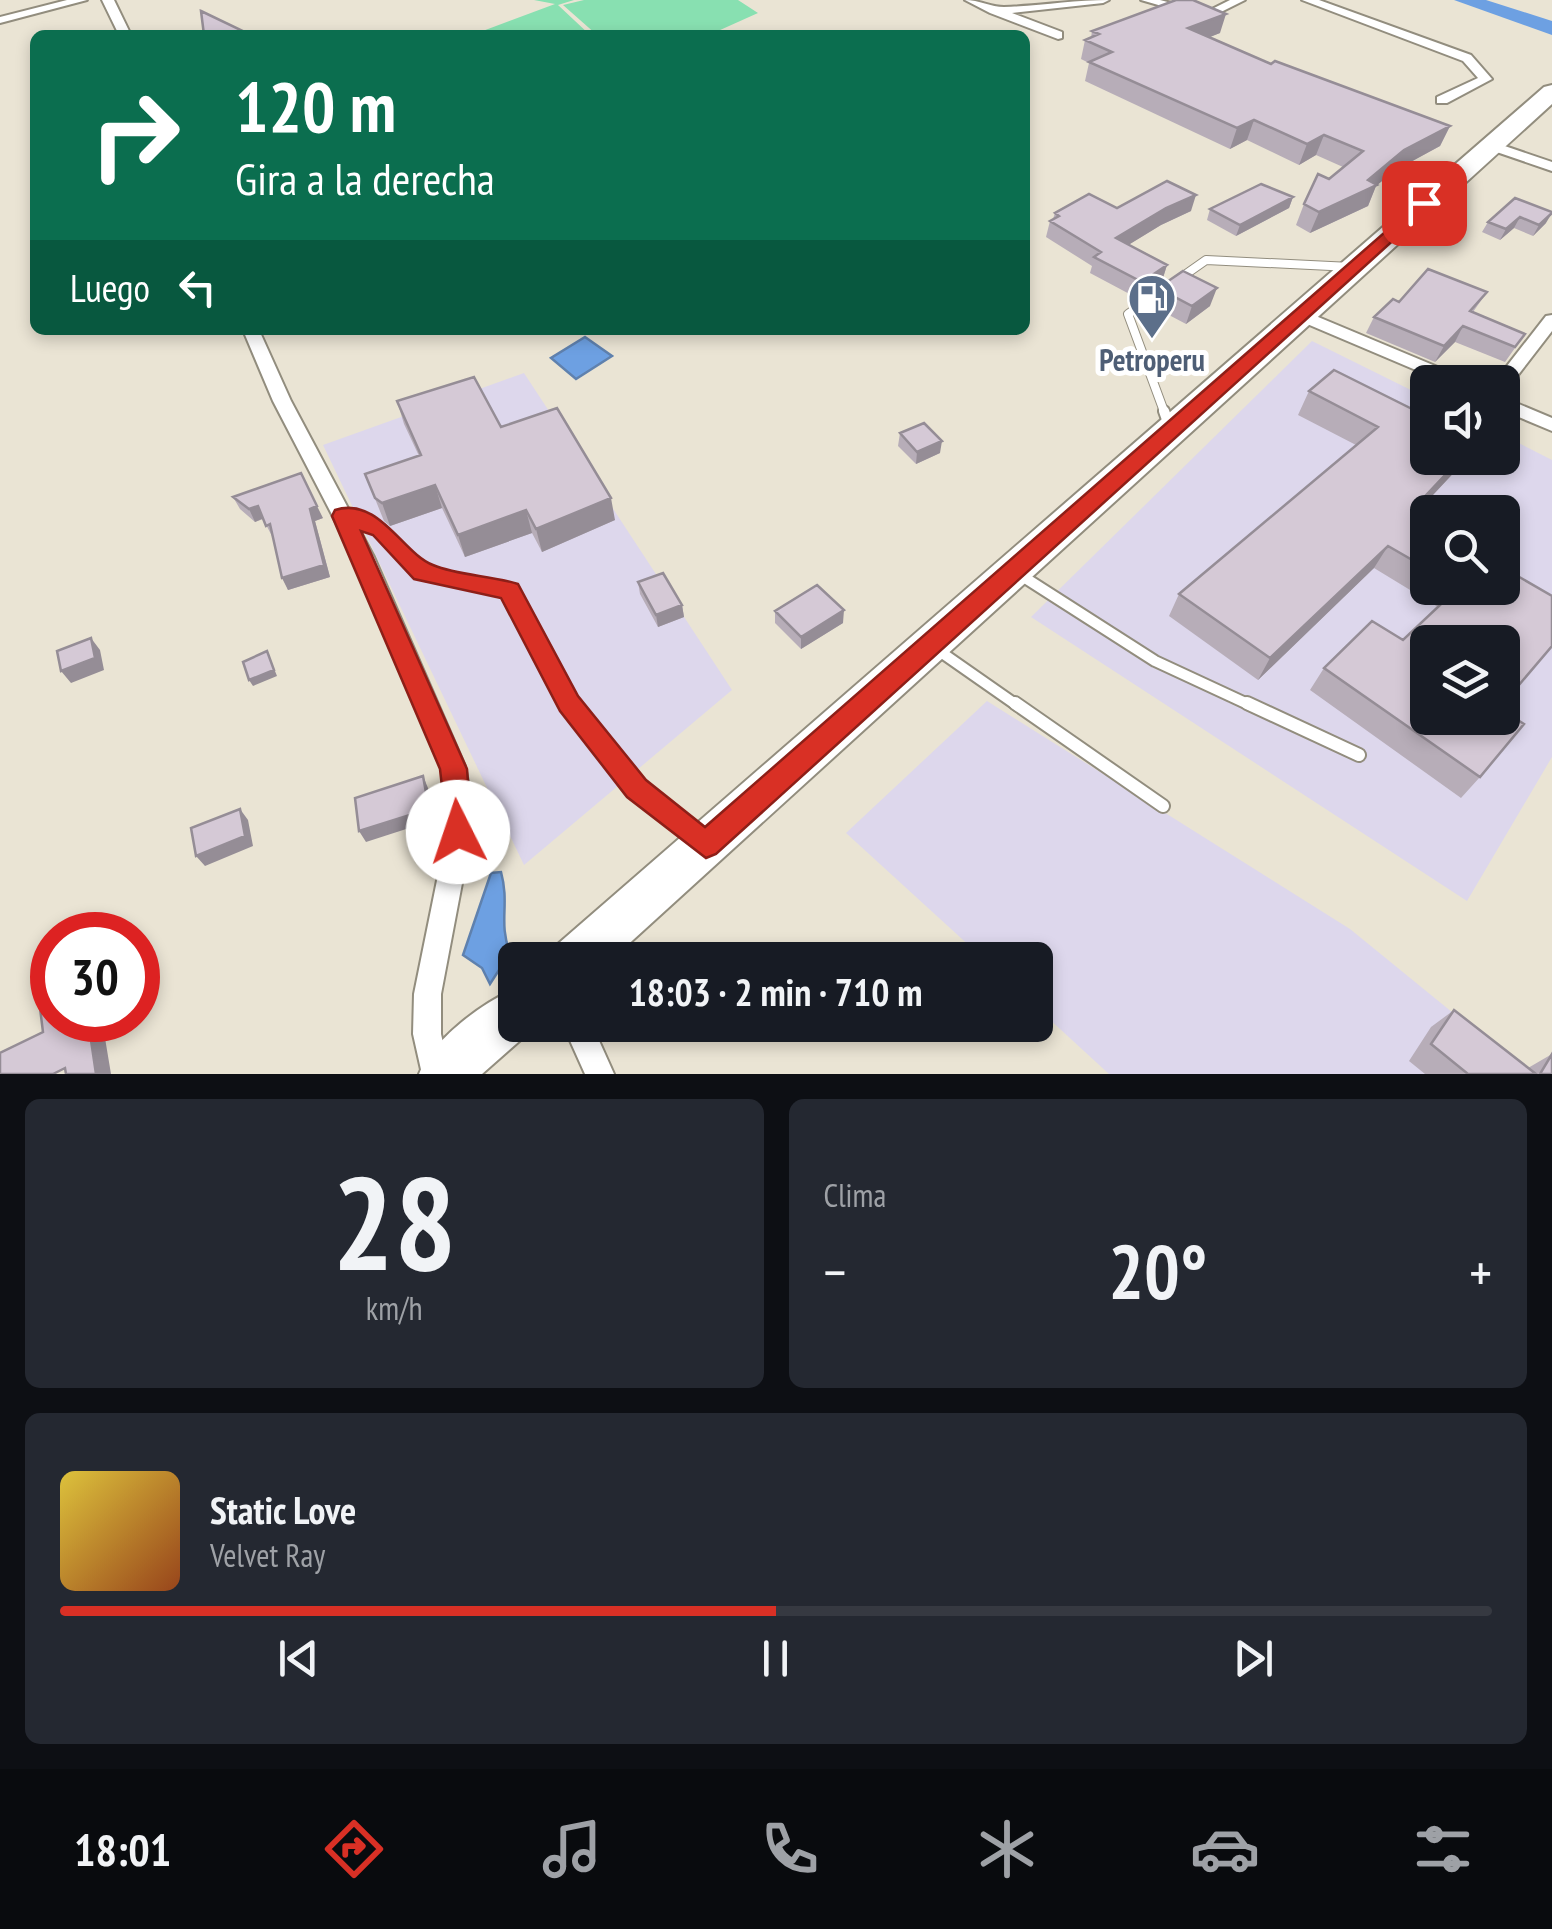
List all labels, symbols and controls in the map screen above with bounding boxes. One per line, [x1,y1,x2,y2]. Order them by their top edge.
text: 120 m [235,61,396,151]
icon: right [70,70,200,200]
text: Gira a la derecha [235,149,495,207]
pin [1382,161,1467,246]
icon: arrive [1397,176,1452,231]
icon: left [170,260,225,315]
text: Luego [70,263,150,312]
fuel station icon: Petroperu [1126,272,1178,340]
place label: Petroperu [1099,340,1205,379]
map controls [1410,365,1520,735]
button: sound [1410,365,1520,475]
button: search [1410,495,1520,605]
button: layers [1410,625,1520,735]
position arrow [406,780,510,884]
speed limit sign: 30 [30,912,160,1042]
text: 18:03 · 2 min · 710 m [629,967,922,1016]
text: 28 [332,1138,456,1306]
text: Clima [824,1174,886,1216]
text: 20° [1108,1223,1207,1320]
text: − [824,1236,846,1307]
text: + [1469,1236,1492,1307]
text: km/h [366,1287,423,1329]
text: Static Love [210,1485,356,1534]
text: Velvet Ray [210,1534,325,1576]
icon: previous [271,1631,326,1686]
icon: pause [748,1631,803,1686]
icon: next [1226,1631,1281,1686]
icon: directions [319,1814,389,1884]
icon: music [537,1814,607,1884]
icon: phone [755,1814,825,1884]
icon: climate [972,1814,1042,1884]
icon: car [1190,1814,1260,1884]
icon: filters [1408,1814,1478,1884]
text: 18:01 [74,1820,171,1878]

